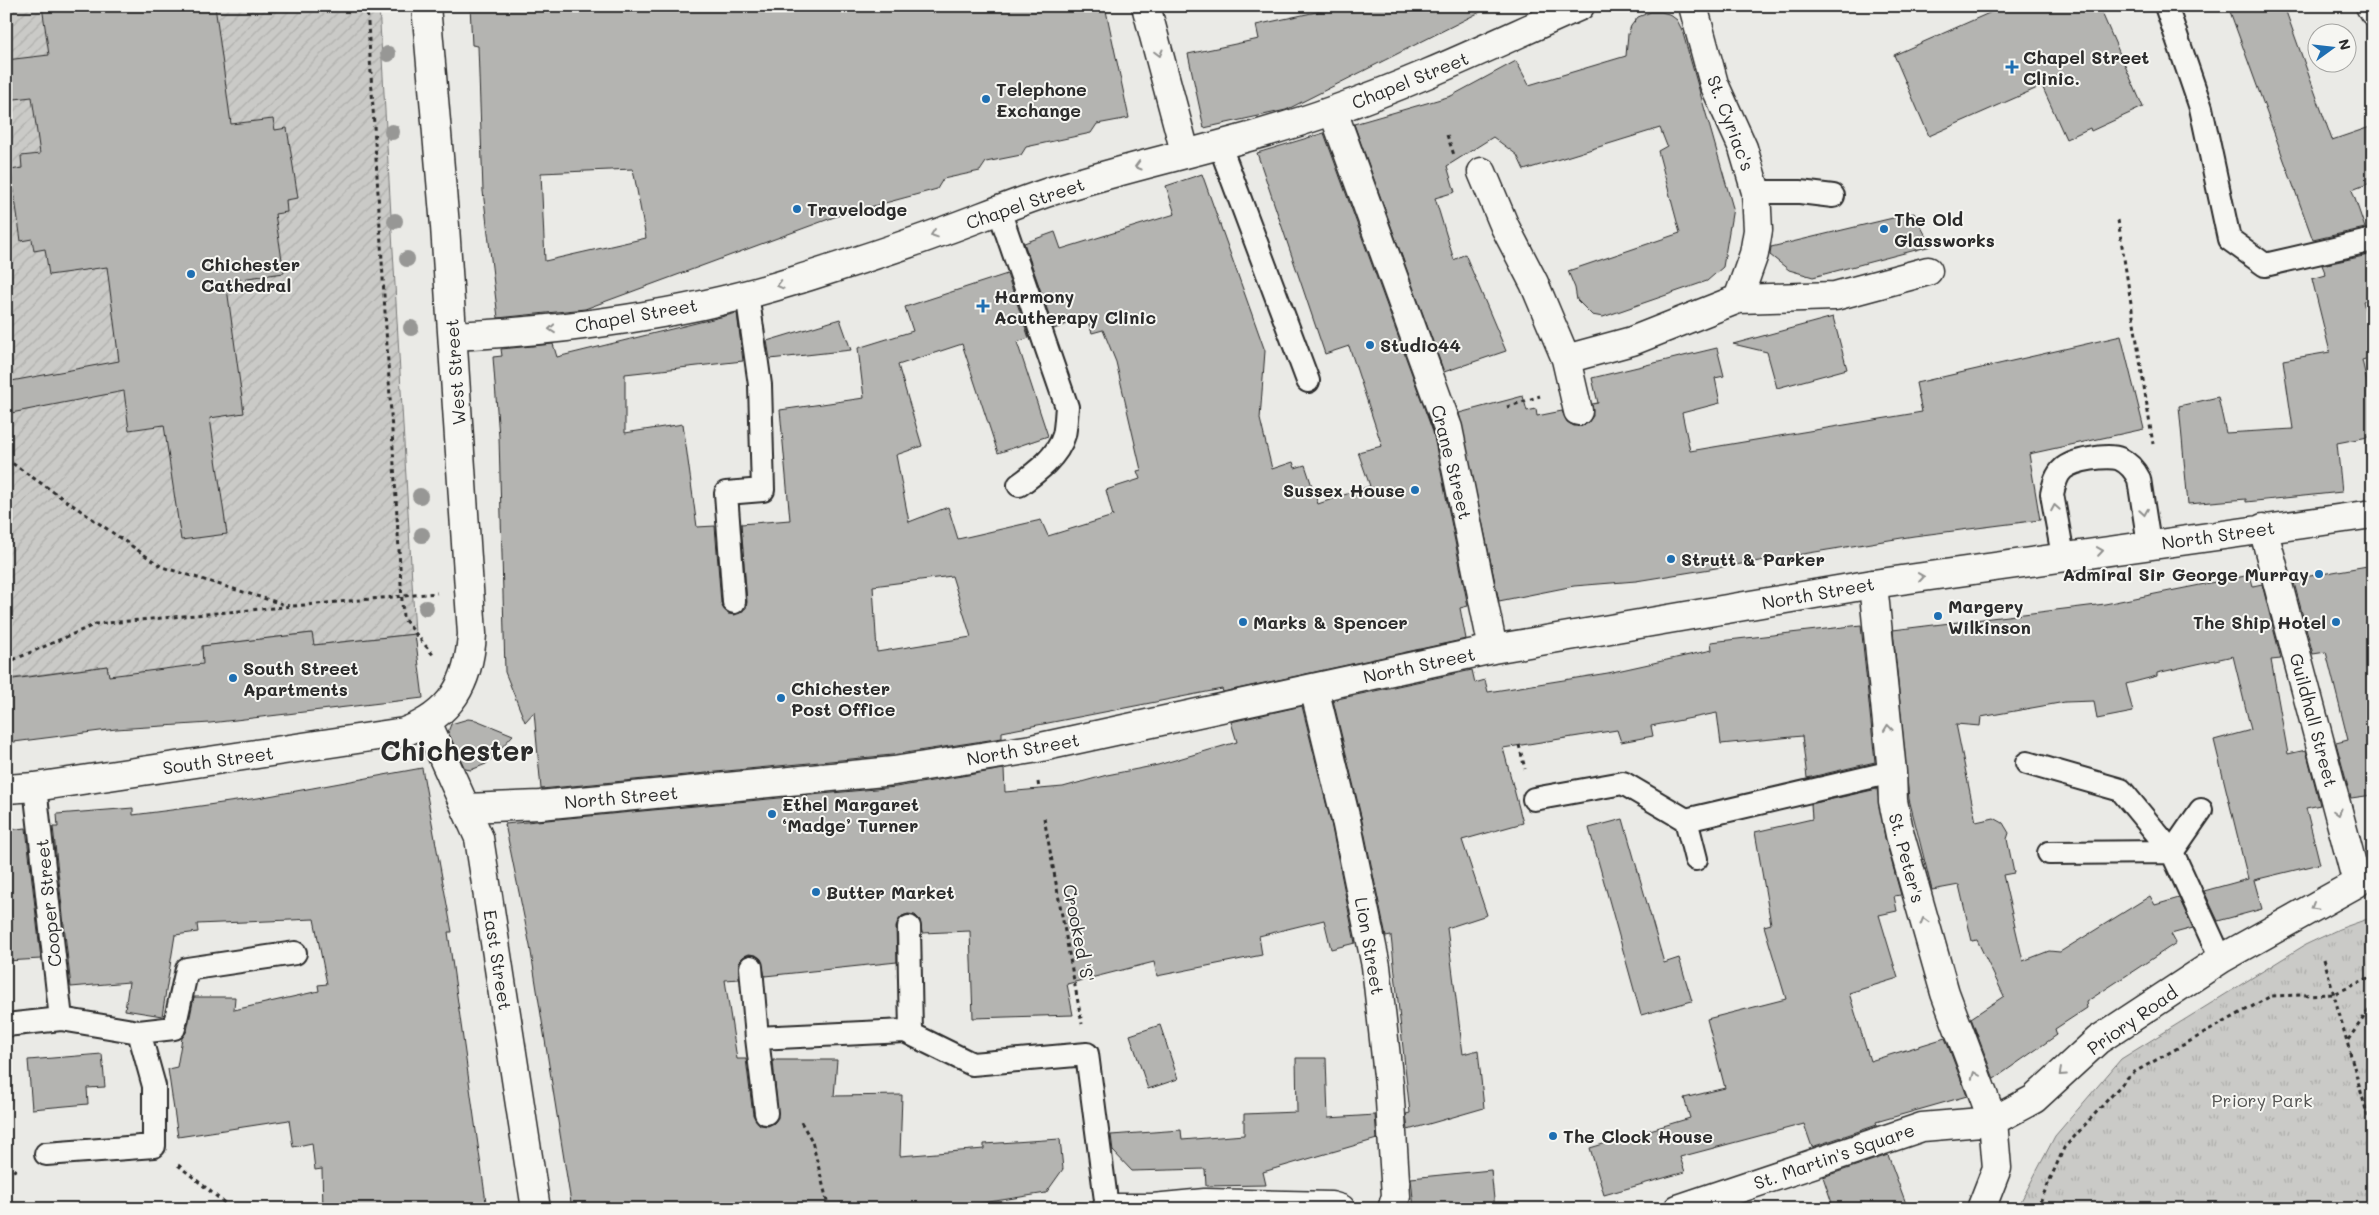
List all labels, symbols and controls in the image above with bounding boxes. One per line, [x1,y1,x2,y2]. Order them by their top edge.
north arrow [2306,22,2356,72]
text: N [2334,37,2356,52]
place label: Chapel Street Clinic. [2023,45,2149,90]
street label: Chapel Street [1348,46,1472,114]
one-way arrow [1153,49,1164,58]
marker: Chapel Street Clinic. [2005,60,2019,74]
street label: St. Cyriac's [1702,72,1760,174]
place label: Telephone Exchange [996,77,1087,122]
marker: Telephone Exchange [980,93,992,105]
one-way arrow [1135,161,1143,171]
street label: Chapel Street [962,171,1088,235]
place label: Travelodge [807,197,907,221]
marker: Travelodge [791,203,803,215]
place label: The Old Glassworks [1894,207,1995,252]
marker: The Old Glassworks [1878,223,1890,235]
one-way arrow [931,228,939,238]
place label: Chichester Cathedral [201,252,300,297]
marker: Chichester Cathedral [185,268,197,280]
one-way arrow [777,279,785,289]
place label: Harmony Acutherapy Clinic [994,284,1157,329]
street label: Chapel Street [573,292,699,338]
marker: Harmony Acutherapy Clinic [976,299,990,313]
street label: West Street [439,318,471,426]
one-way arrow [548,323,556,334]
place label: Studio44 [1380,333,1461,357]
marker: Studio44 [1364,339,1376,351]
street label: Crane Street [1426,402,1478,522]
place label: Sussex House [1283,478,1405,502]
marker: Sussex House [1409,484,1421,496]
one-way arrow [2050,503,2060,512]
one-way arrow [2139,507,2149,516]
street label: North Street [2160,515,2276,555]
one-way arrow [2096,546,2104,557]
place label: Strutt & Parker [1681,547,1825,571]
marker: Strutt & Parker [1665,553,1677,565]
place label: Admiral Sir George Murray [2062,562,2309,586]
marker: Admiral Sir George Murray [2313,568,2325,580]
street label: North Street [1760,571,1876,615]
one-way arrow [1917,572,1926,582]
place label: Margery Wilkinson [1948,594,2031,639]
place label: Marks & Spencer [1253,610,1408,634]
marker: Margery Wilkinson [1932,610,1944,622]
place label: The Ship Hotel [2193,610,2326,634]
marker: Marks & Spencer [1237,616,1249,628]
marker: The Ship Hotel [2330,616,2342,628]
street label: North Street [1361,641,1477,689]
street label: Guildhall Street [2285,650,2343,790]
place label: South Street Apartments [243,656,359,701]
marker: South Street Apartments [227,672,239,684]
place label: Chichester Post Office [791,676,896,721]
marker: Chichester Post Office [775,692,787,704]
one-way arrow [1883,724,1894,732]
street label: North Street [965,727,1081,771]
district label: Chichester [380,732,534,768]
street label: South Street [161,740,275,780]
street label: North Street [563,780,679,814]
place label: Ethel Margaret ‘Madge’ Turner [782,792,919,837]
marker: Ethel Margaret ‘Madge’ Turner [766,808,778,820]
one-way arrow [2332,808,2343,817]
street label: St. Peter's [1883,810,1931,906]
street label: Cooper Street [29,838,67,968]
place label: Butter Market [826,880,954,904]
street label: Crooked 'S' [1058,882,1100,984]
marker: Butter Market [810,886,822,898]
street label: Lion Street [1350,895,1390,997]
one-way arrow [2311,901,2320,911]
street label: East Street [478,908,518,1012]
one-way arrow [1920,918,1930,926]
street label: Priory Road [2082,980,2182,1060]
one-way arrow [2059,1067,2068,1076]
one-way arrow [1971,1072,1981,1080]
park label: Priory Park [2211,1088,2313,1112]
street label: St. Martin's Square [1750,1117,1918,1195]
place label: The Clock House [1563,1124,1713,1148]
marker: The Clock House [1547,1130,1559,1142]

